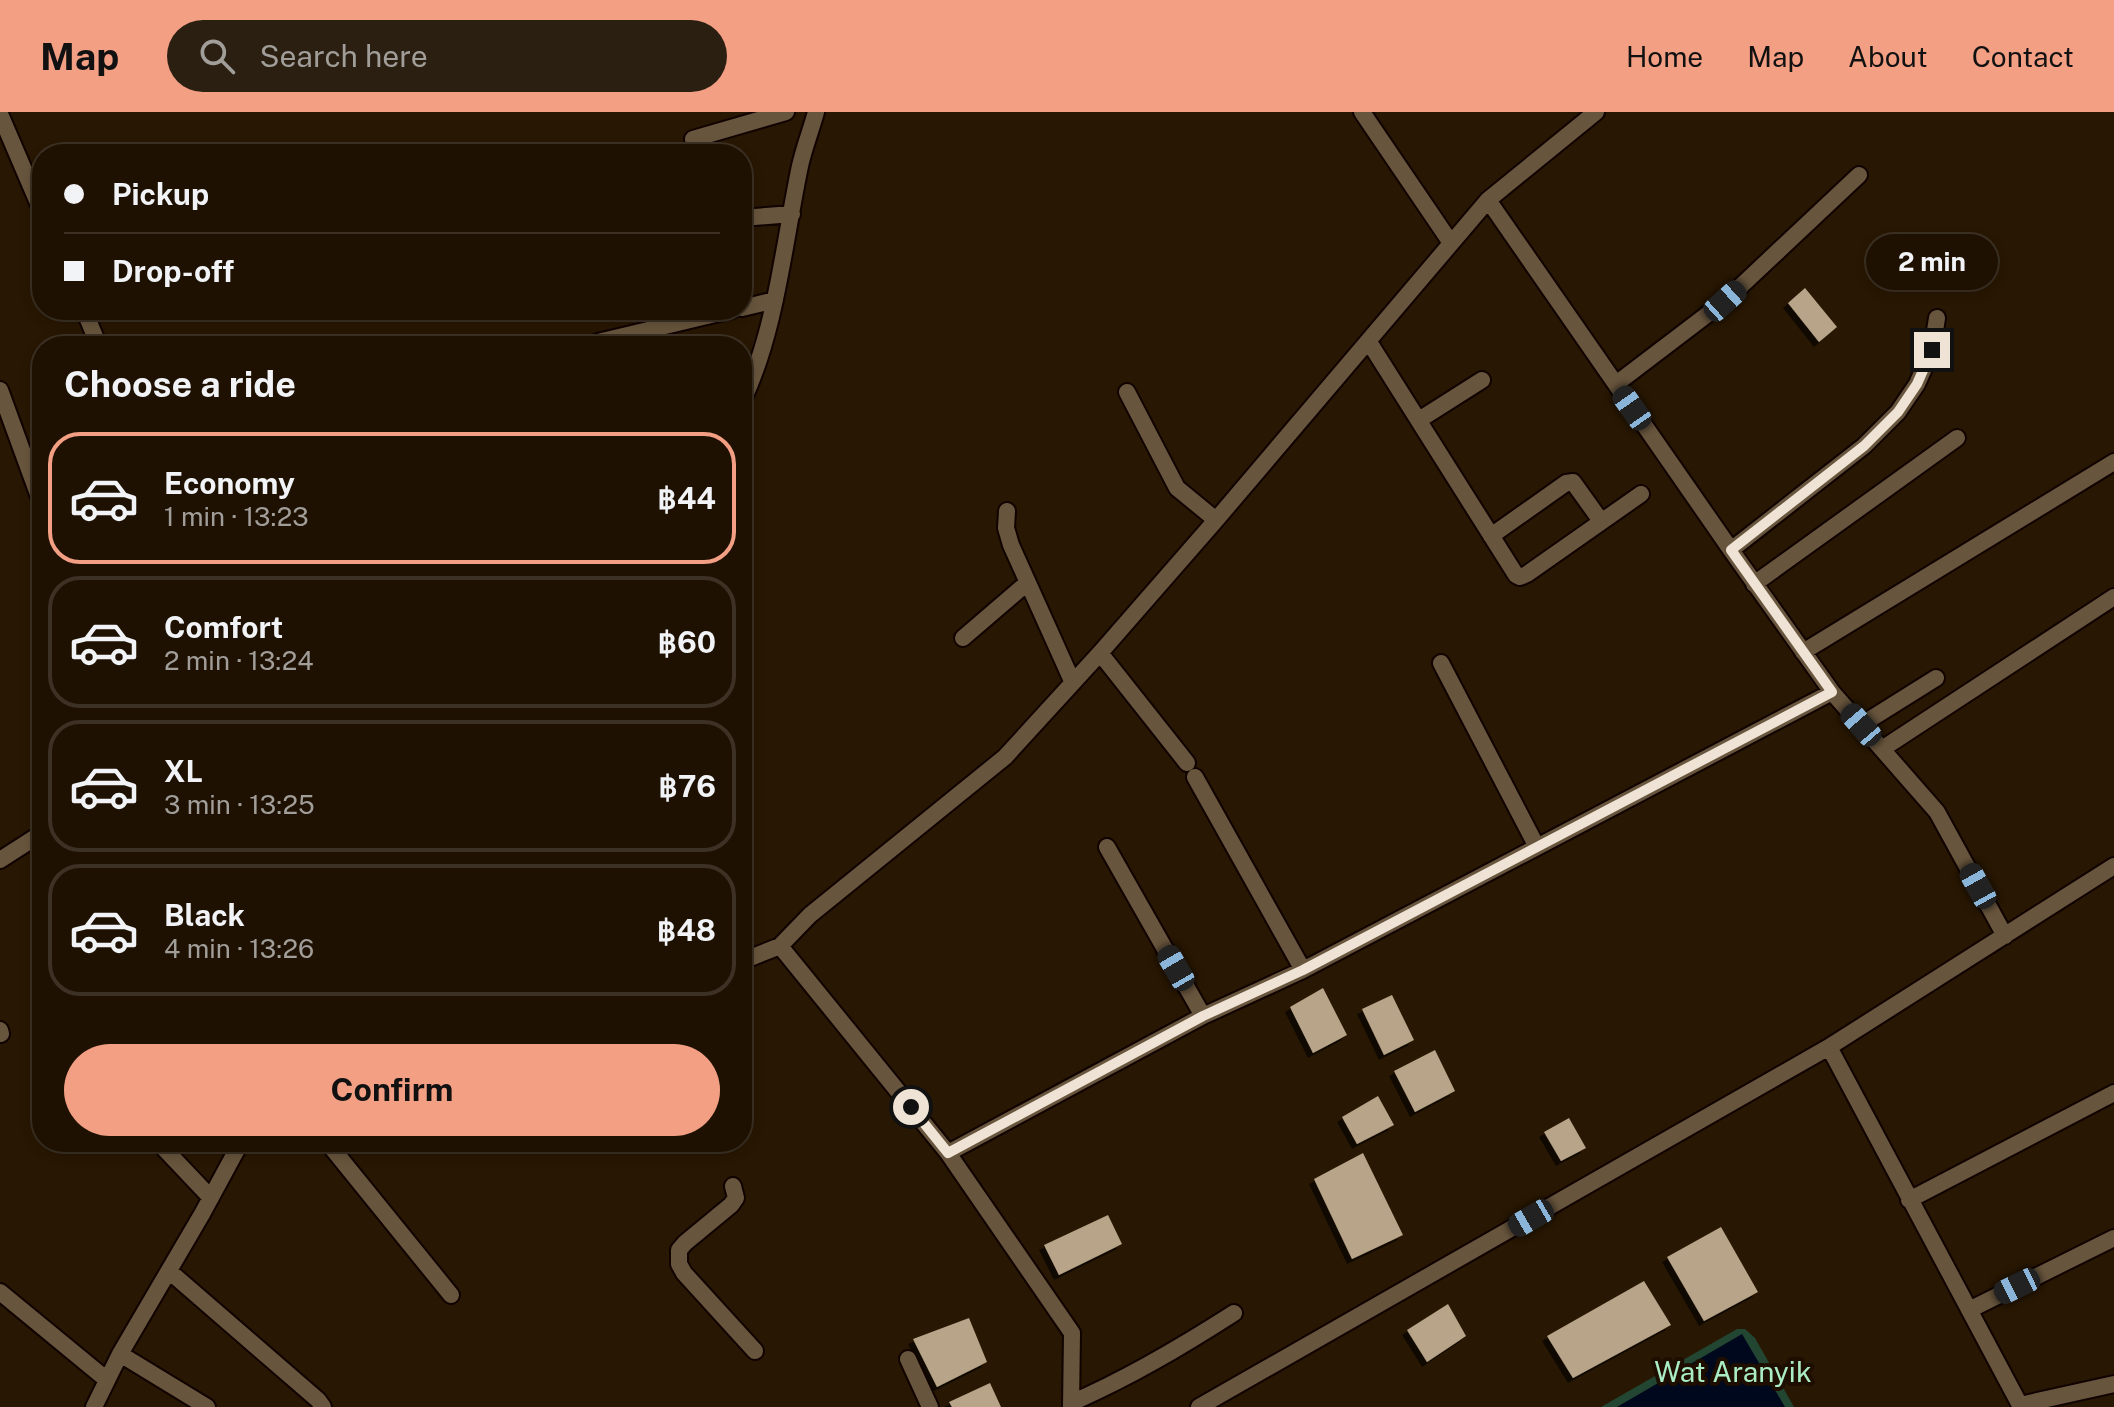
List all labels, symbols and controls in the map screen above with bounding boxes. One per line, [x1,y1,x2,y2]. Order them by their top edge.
search box [167,20,727,92]
text: Map [40,34,119,79]
icon: search [195,34,239,78]
text: Search here [259,38,428,74]
text: Home [1626,40,1703,73]
text: Map [1747,40,1804,73]
text: About [1848,40,1928,73]
text: Contact [1972,40,2074,73]
text: Pickup [112,176,209,212]
callout: 2 min [1866,234,1998,290]
text: 2 min [1898,246,1966,277]
text: Drop-off [112,253,234,289]
car [1699,276,1751,326]
route end [1914,332,1950,368]
text: Choose a ride [64,363,296,405]
car [1608,381,1656,435]
icon: car [68,462,140,534]
text: Economy [164,465,295,501]
text: ฿44 [658,480,716,516]
text: 1 min · 13:23 [164,501,309,532]
icon: car [68,606,140,678]
text: Comfort [164,609,283,645]
text: ฿60 [658,624,716,660]
text: 2 min · 13:24 [164,645,314,676]
car [1836,699,1886,751]
icon: car [68,750,140,822]
text: XL [164,753,203,789]
text: ฿76 [659,768,716,804]
text: 3 min · 13:25 [164,789,315,820]
car [1956,859,2000,913]
icon: car [68,894,140,966]
text: Black [164,897,245,933]
text: ฿48 [657,912,716,948]
text: 4 min · 13:26 [164,933,314,964]
car [1154,941,1198,995]
button: Confirm [64,1044,720,1136]
route start [893,1089,929,1125]
car [1504,1196,1558,1240]
car [1990,1265,2044,1307]
park label: Wat Aranyik [1654,1355,1812,1388]

